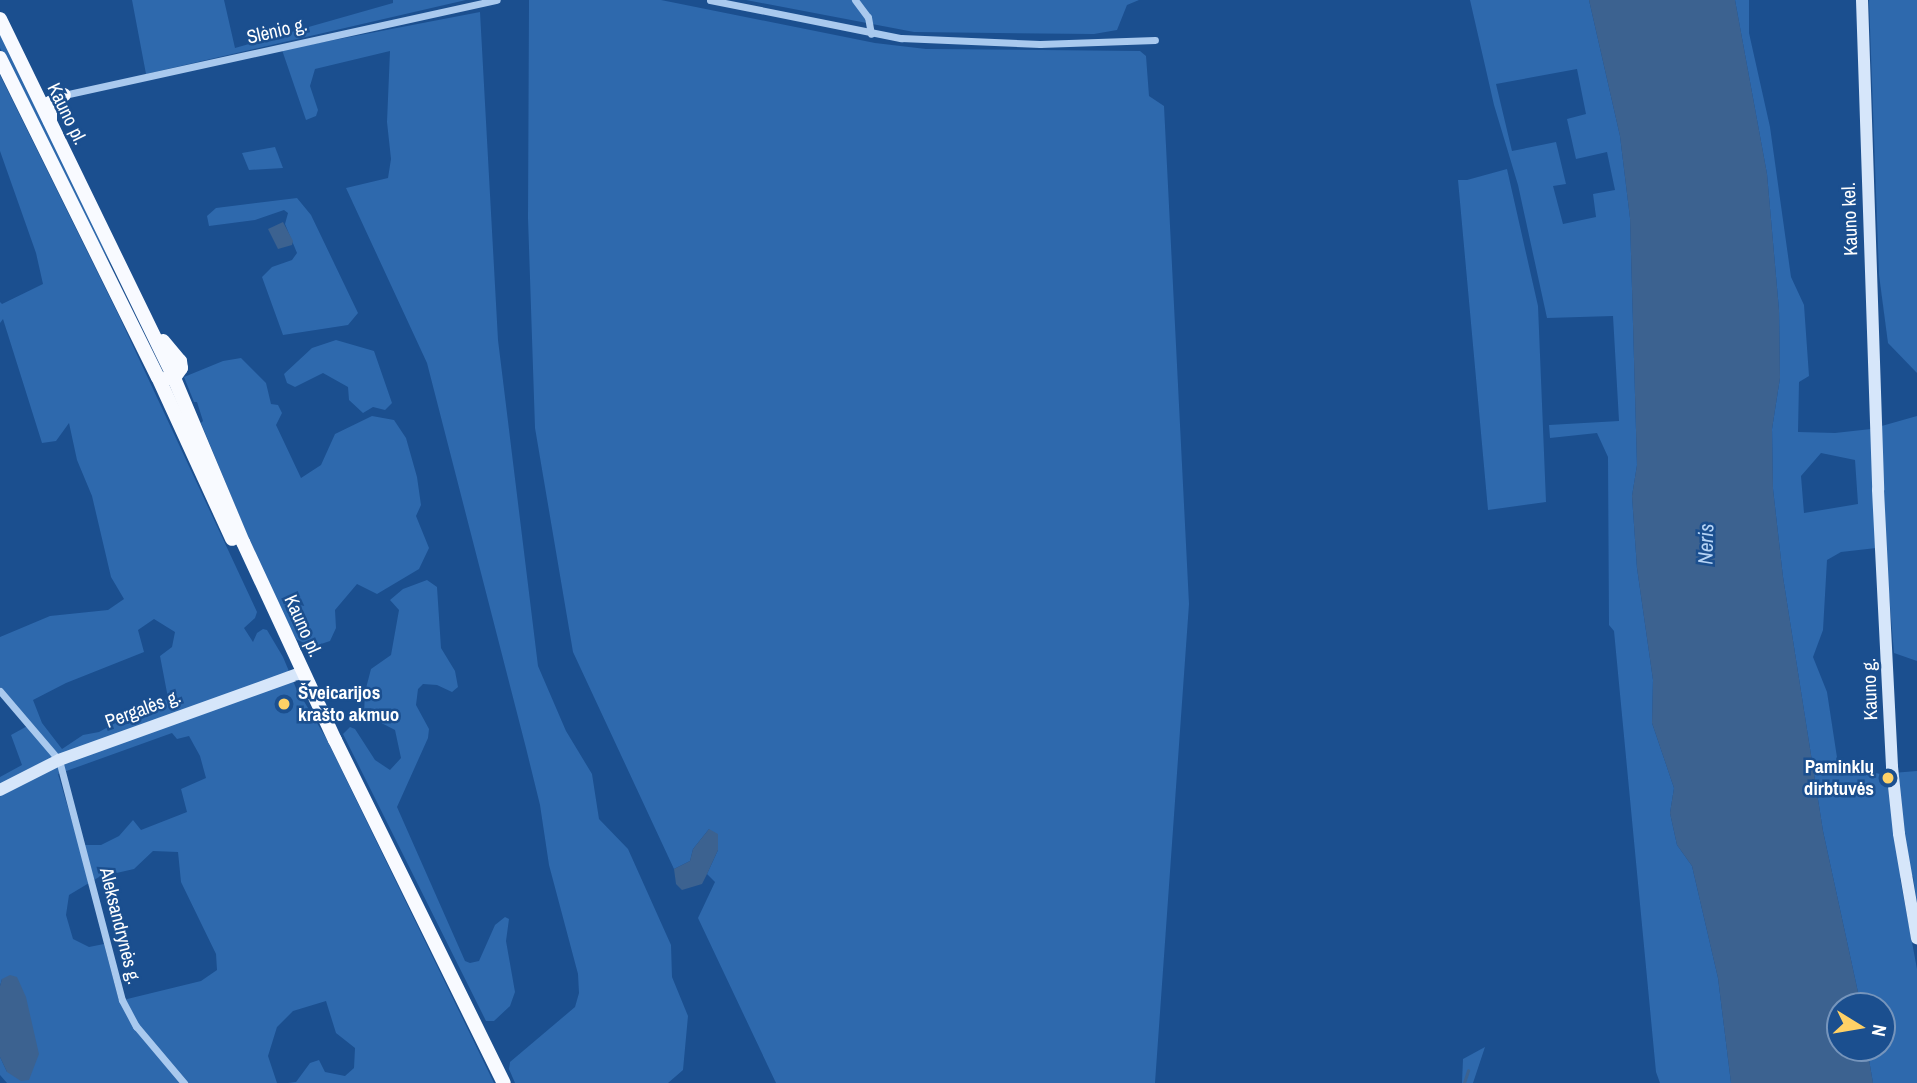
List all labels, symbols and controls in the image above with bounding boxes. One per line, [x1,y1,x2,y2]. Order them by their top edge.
street label: Slėnio g. [244,13,310,49]
street label: Kauno pl. [42,79,92,149]
street label: Kauno kel. [1837,182,1863,256]
water label: Neris [1693,523,1719,565]
street label: Kauno pl. [279,591,327,661]
street label: Kauno g. [1858,657,1882,721]
place label: Šveicarijos krašto akmuo [298,682,399,726]
street label: Pergalės g. [102,685,184,733]
marker: Šveicarijos krašto akmuo [276,696,292,712]
place label: Paminklų dirbtuvės [1804,756,1874,800]
marker: Paminklų dirbtuvės [1880,770,1896,786]
street label: Aleksandrynės g. [94,865,146,987]
north arrow [1826,992,1896,1062]
text: N [1866,1023,1893,1039]

